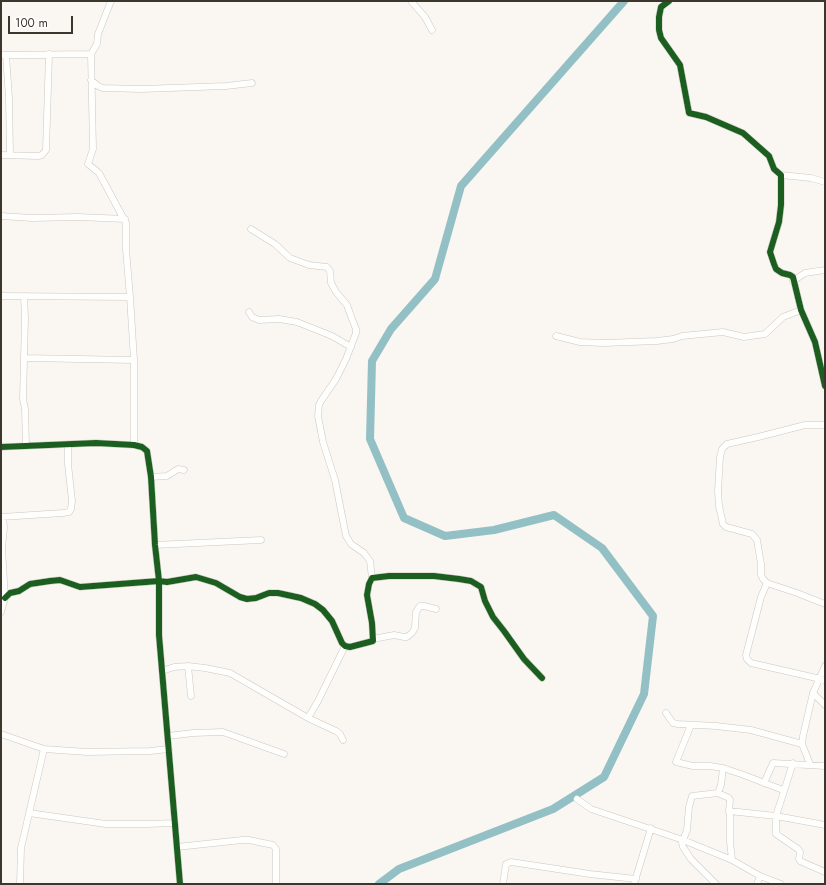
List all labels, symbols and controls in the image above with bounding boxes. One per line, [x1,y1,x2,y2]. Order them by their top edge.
scale bar [10,8,75,34]
text: 100 m [15,14,48,32]

